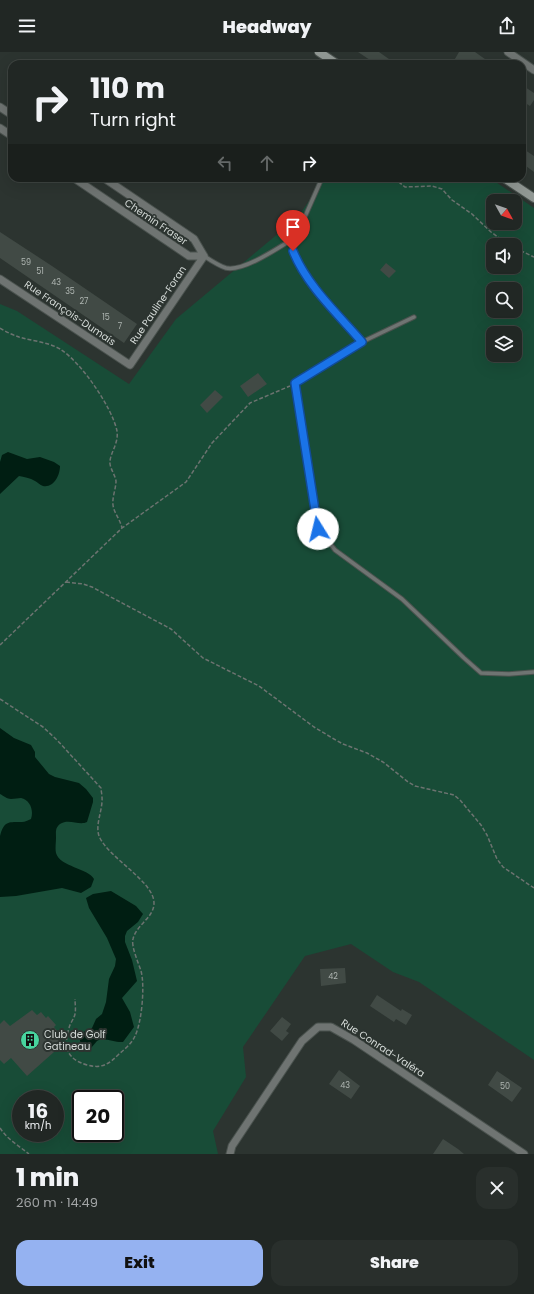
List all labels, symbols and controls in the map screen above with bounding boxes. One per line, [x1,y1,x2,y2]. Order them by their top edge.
text: Headway [223,14,311,39]
icon: menu [16,15,38,37]
icon: share [496,15,518,37]
text: 110 m [90,69,165,108]
icon: right [24,76,76,128]
text: Turn right [90,107,176,132]
icon: left [214,152,236,174]
icon: ahead [256,152,278,174]
icon: right [298,152,320,174]
north arrow [486,194,522,230]
map controls [486,194,522,362]
street label: Chemin Fraser [122,195,191,249]
pin [276,210,310,251]
icon: arrive [282,216,304,238]
button: sound [486,238,522,274]
house number: 59 [21,257,31,268]
street label: Rue Pauline-Foran [126,263,190,347]
house number: 51 [36,266,44,277]
street label: Rue François-Dumais [21,277,119,349]
house number: 43 [51,277,61,288]
button: search [486,282,522,318]
house number: 35 [65,286,75,297]
house number: 27 [80,296,89,307]
house number: 15 [102,312,110,323]
house number: 7 [118,321,123,332]
button: layers [486,326,522,362]
position arrow [297,508,339,550]
house number: 42 [328,971,338,982]
street label: Rue Conrad-Valéra [338,1015,428,1081]
place label: Club de Golf Gatineau [44,1027,106,1054]
building icon: Club de Golf Gatineau [19,1029,41,1051]
house number: 43 [340,1080,350,1091]
house number: 50 [500,1081,510,1092]
speed limit sign: 20 [72,1090,124,1142]
text: 16 [28,1097,48,1125]
text: km/h [25,1118,51,1133]
text: 1 min [16,1161,79,1194]
button: close [476,1167,518,1209]
text: 260 m · 14:49 [16,1193,98,1212]
button: Exit [16,1240,263,1286]
button: Share [271,1240,518,1286]

